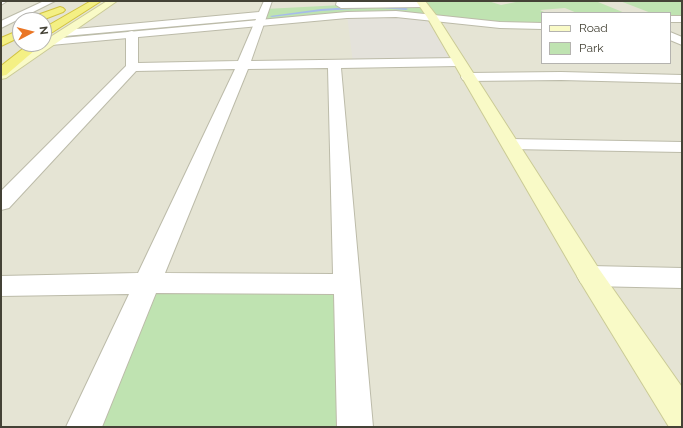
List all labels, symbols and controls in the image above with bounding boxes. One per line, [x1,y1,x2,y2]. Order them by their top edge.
north arrow [12,12,52,52]
legend [541,12,671,64]
text: Road [579,21,608,35]
text: N [36,26,50,36]
text: Park [579,41,604,55]

